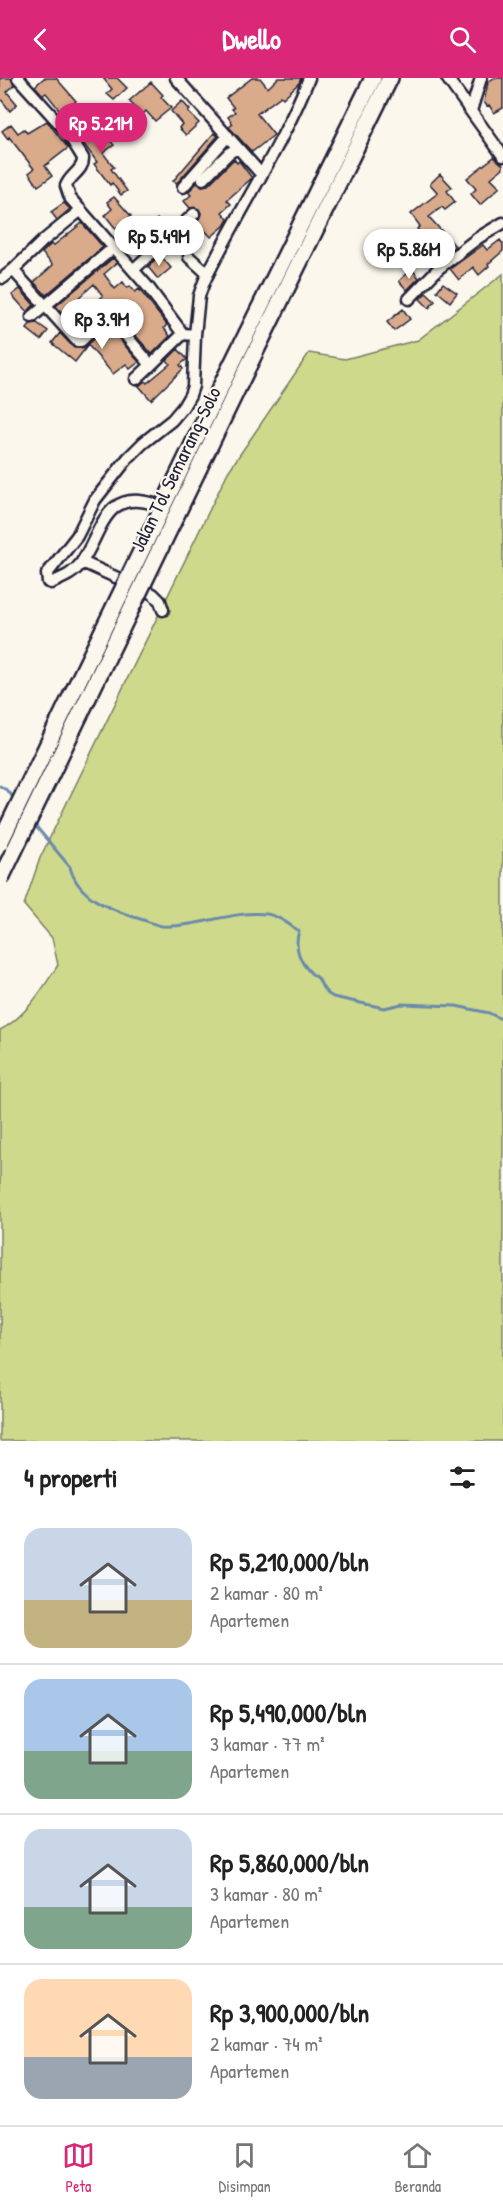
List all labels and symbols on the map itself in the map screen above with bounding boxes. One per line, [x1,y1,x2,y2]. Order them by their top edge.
pin: Rp 5.21M [39,103,163,154]
pin: Rp 5.49M [97,216,221,267]
pin: Rp 5.86M [347,229,471,280]
pin: Rp 3.9M [47,299,157,350]
street label: Jalan Tol Semarang–Solo [123,382,227,556]

